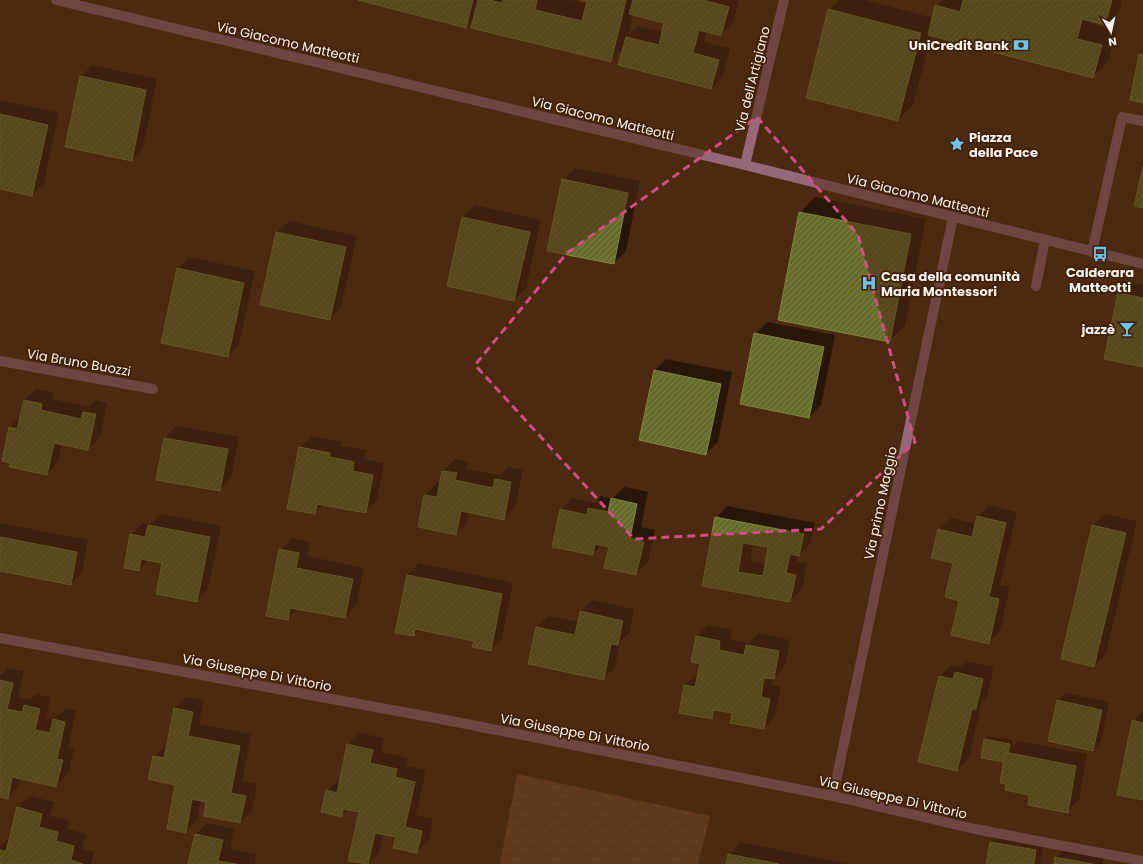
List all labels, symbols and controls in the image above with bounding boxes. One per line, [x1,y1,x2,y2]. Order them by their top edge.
north arrow [1091,12,1131,52]
street label: Via Giacomo Matteotti [215,17,361,68]
street label: Via dell'Artigiano [730,24,775,134]
text: N [1107,33,1118,50]
place label: UniCredit Bank [909,36,1009,55]
bank icon: UniCredit Bank [1012,36,1030,54]
street label: Via Giacomo Matteotti [530,92,676,145]
place label: Piazza della Pace [969,128,1038,162]
place icon: Piazza della Pace [948,135,966,153]
street label: Via Giacomo Matteotti [845,169,991,222]
bus stop icon: Calderara Matteotti [1091,245,1109,263]
place label: Calderara Matteotti [1066,263,1134,297]
place label: Casa della comunità Maria Montessori [881,267,1020,301]
hospital icon: Casa della comunità Maria Montessori [860,274,878,292]
place label: jazzè [1080,320,1115,339]
bar icon: jazzè [1118,320,1136,338]
street label: Via Bruno Buozzi [25,344,132,381]
street label: Via primo Maggio [859,445,902,561]
street label: Via Giuseppe Di Vittorio [181,649,333,696]
street label: Via Giuseppe Di Vittorio [499,709,651,756]
street label: Via Giuseppe Di Vittorio [817,771,969,824]

